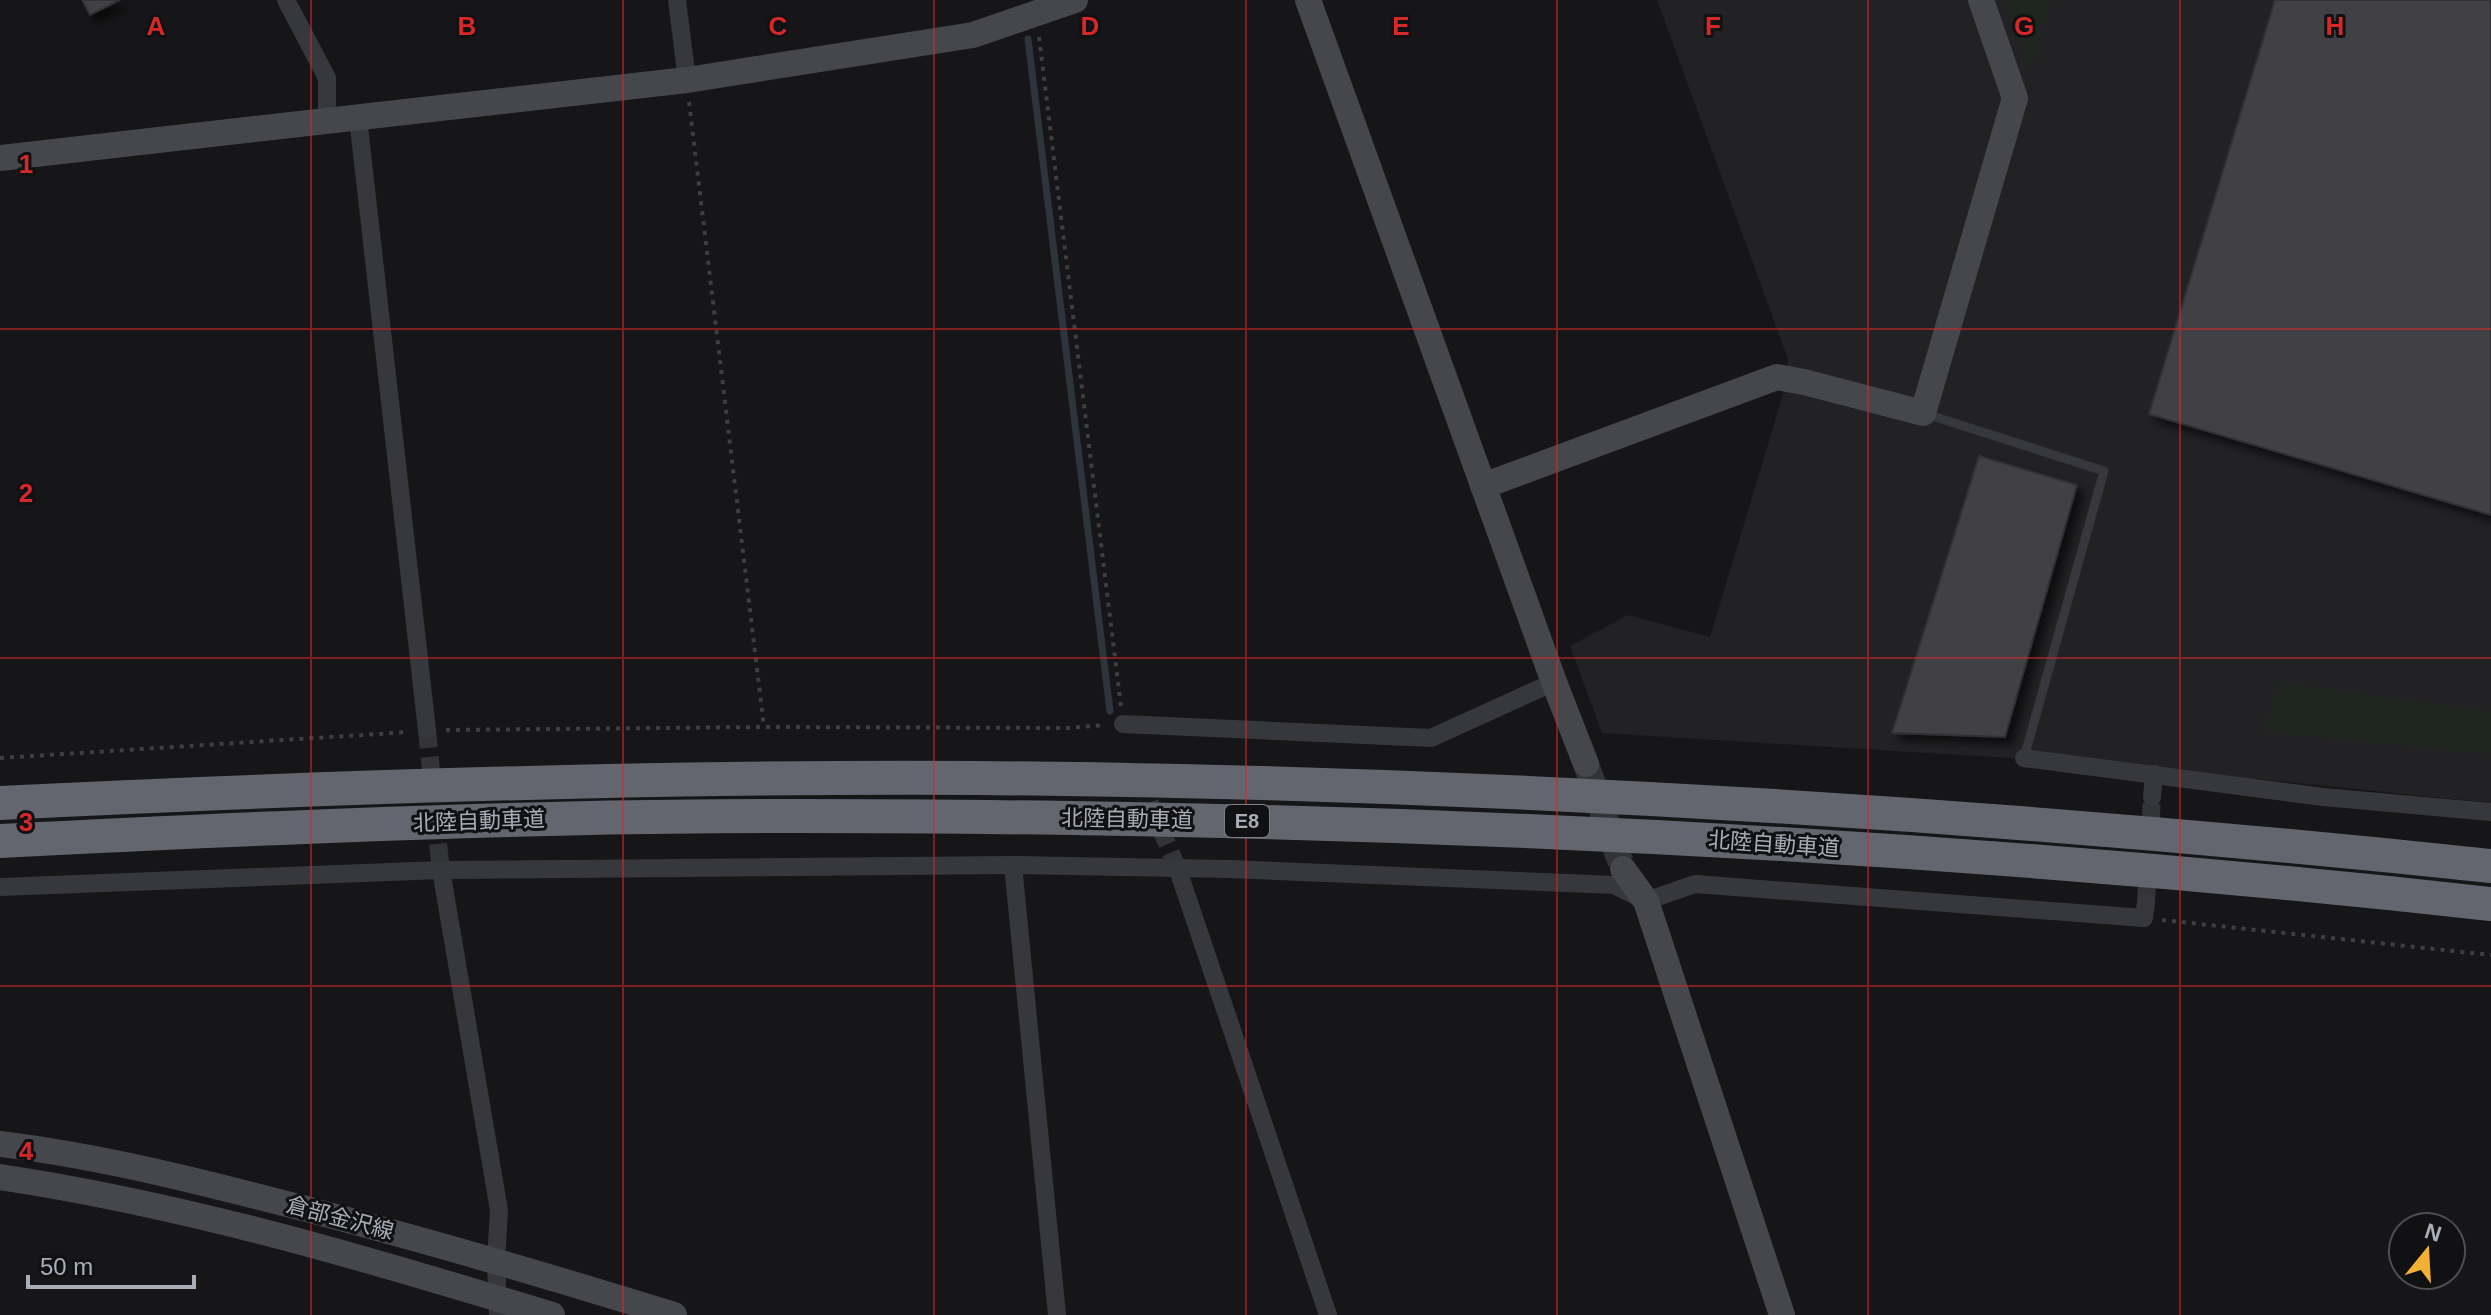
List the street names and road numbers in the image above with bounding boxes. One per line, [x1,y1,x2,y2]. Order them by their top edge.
street label: 北陸自動車道 [1061,805,1193,833]
road number: E8 [1225,805,1269,837]
street label: 北陸自動車道 [413,806,545,836]
street label: 北陸自動車道 [1707,827,1841,861]
street label: 倉部金沢線 [284,1192,396,1244]

